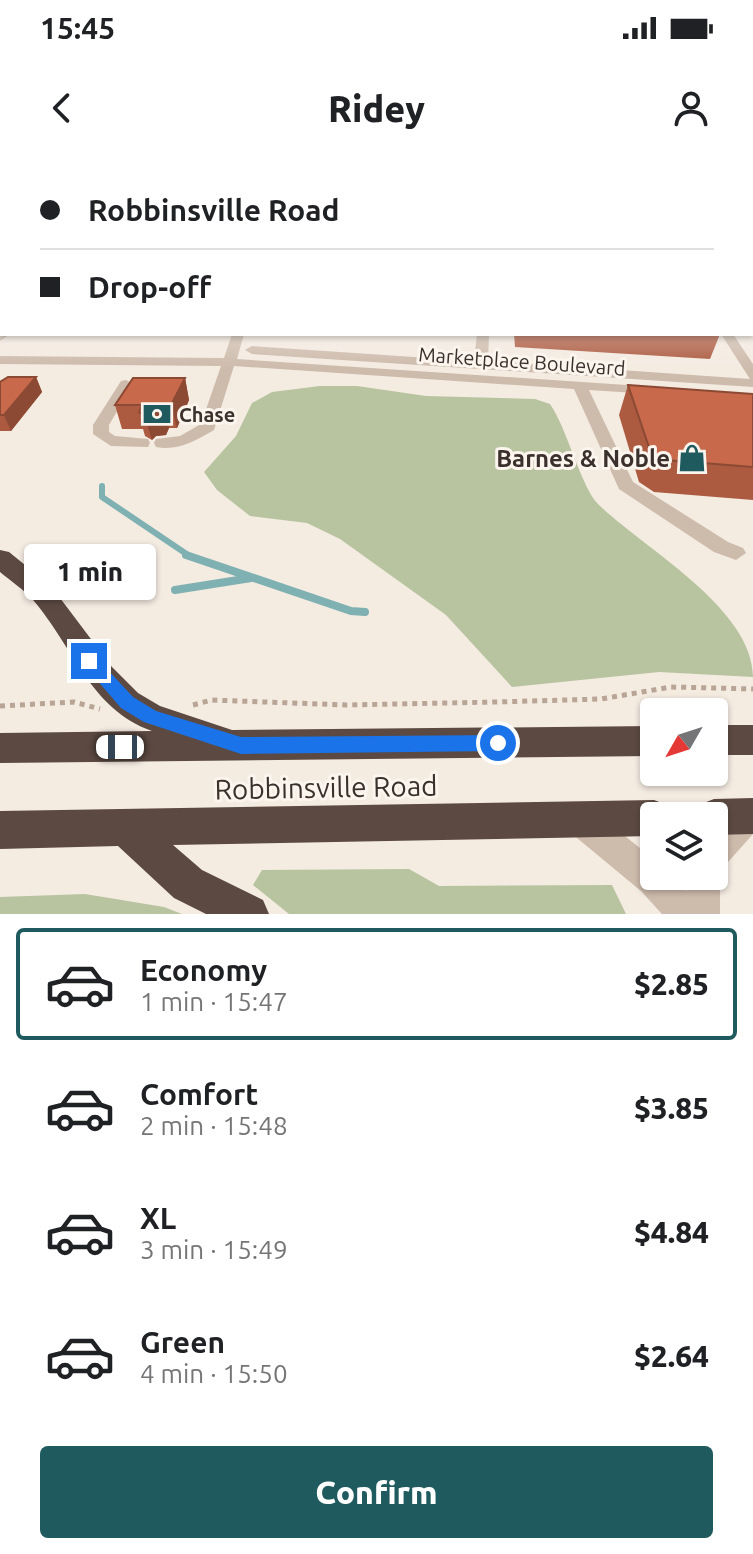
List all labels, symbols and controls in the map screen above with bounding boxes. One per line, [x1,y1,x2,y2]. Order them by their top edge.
text: 15:45 [40,11,115,45]
icon: back [40,86,84,130]
icon: person [669,86,713,130]
text: Ridey [328,88,425,129]
text: Robbinsville Road [88,193,340,227]
text: Drop-off [88,270,211,304]
street label: Marketplace Boulevard [418,342,626,380]
bank icon: Chase [142,399,172,429]
place label: Chase [179,403,235,426]
shop icon: Barnes & Noble [677,443,707,473]
place label: Barnes & Noble [496,445,670,472]
callout: 1 min [23,545,155,601]
text: 1 min [57,557,123,586]
route end [71,643,107,679]
north arrow [640,698,728,786]
map controls [640,698,728,890]
route start [480,725,516,761]
car [96,735,144,759]
street label: Robbinsville Road [214,770,438,804]
button: layers [640,802,728,890]
icon: car [44,948,116,1020]
text: Economy [140,953,267,987]
text: $2.85 [634,967,709,1001]
text: 1 min · 15:47 [140,987,288,1016]
icon: car [44,1072,116,1144]
text: Comfort [140,1077,258,1111]
text: $3.85 [634,1091,709,1125]
text: 2 min · 15:48 [140,1111,288,1140]
icon: car [44,1196,116,1268]
text: XL [140,1201,176,1235]
text: $4.84 [634,1215,709,1249]
text: 3 min · 15:49 [140,1235,288,1264]
icon: car [44,1320,116,1392]
text: Green [140,1325,225,1359]
text: $2.64 [634,1339,709,1373]
text: 4 min · 15:50 [140,1359,288,1388]
button: Confirm [40,1446,713,1538]

